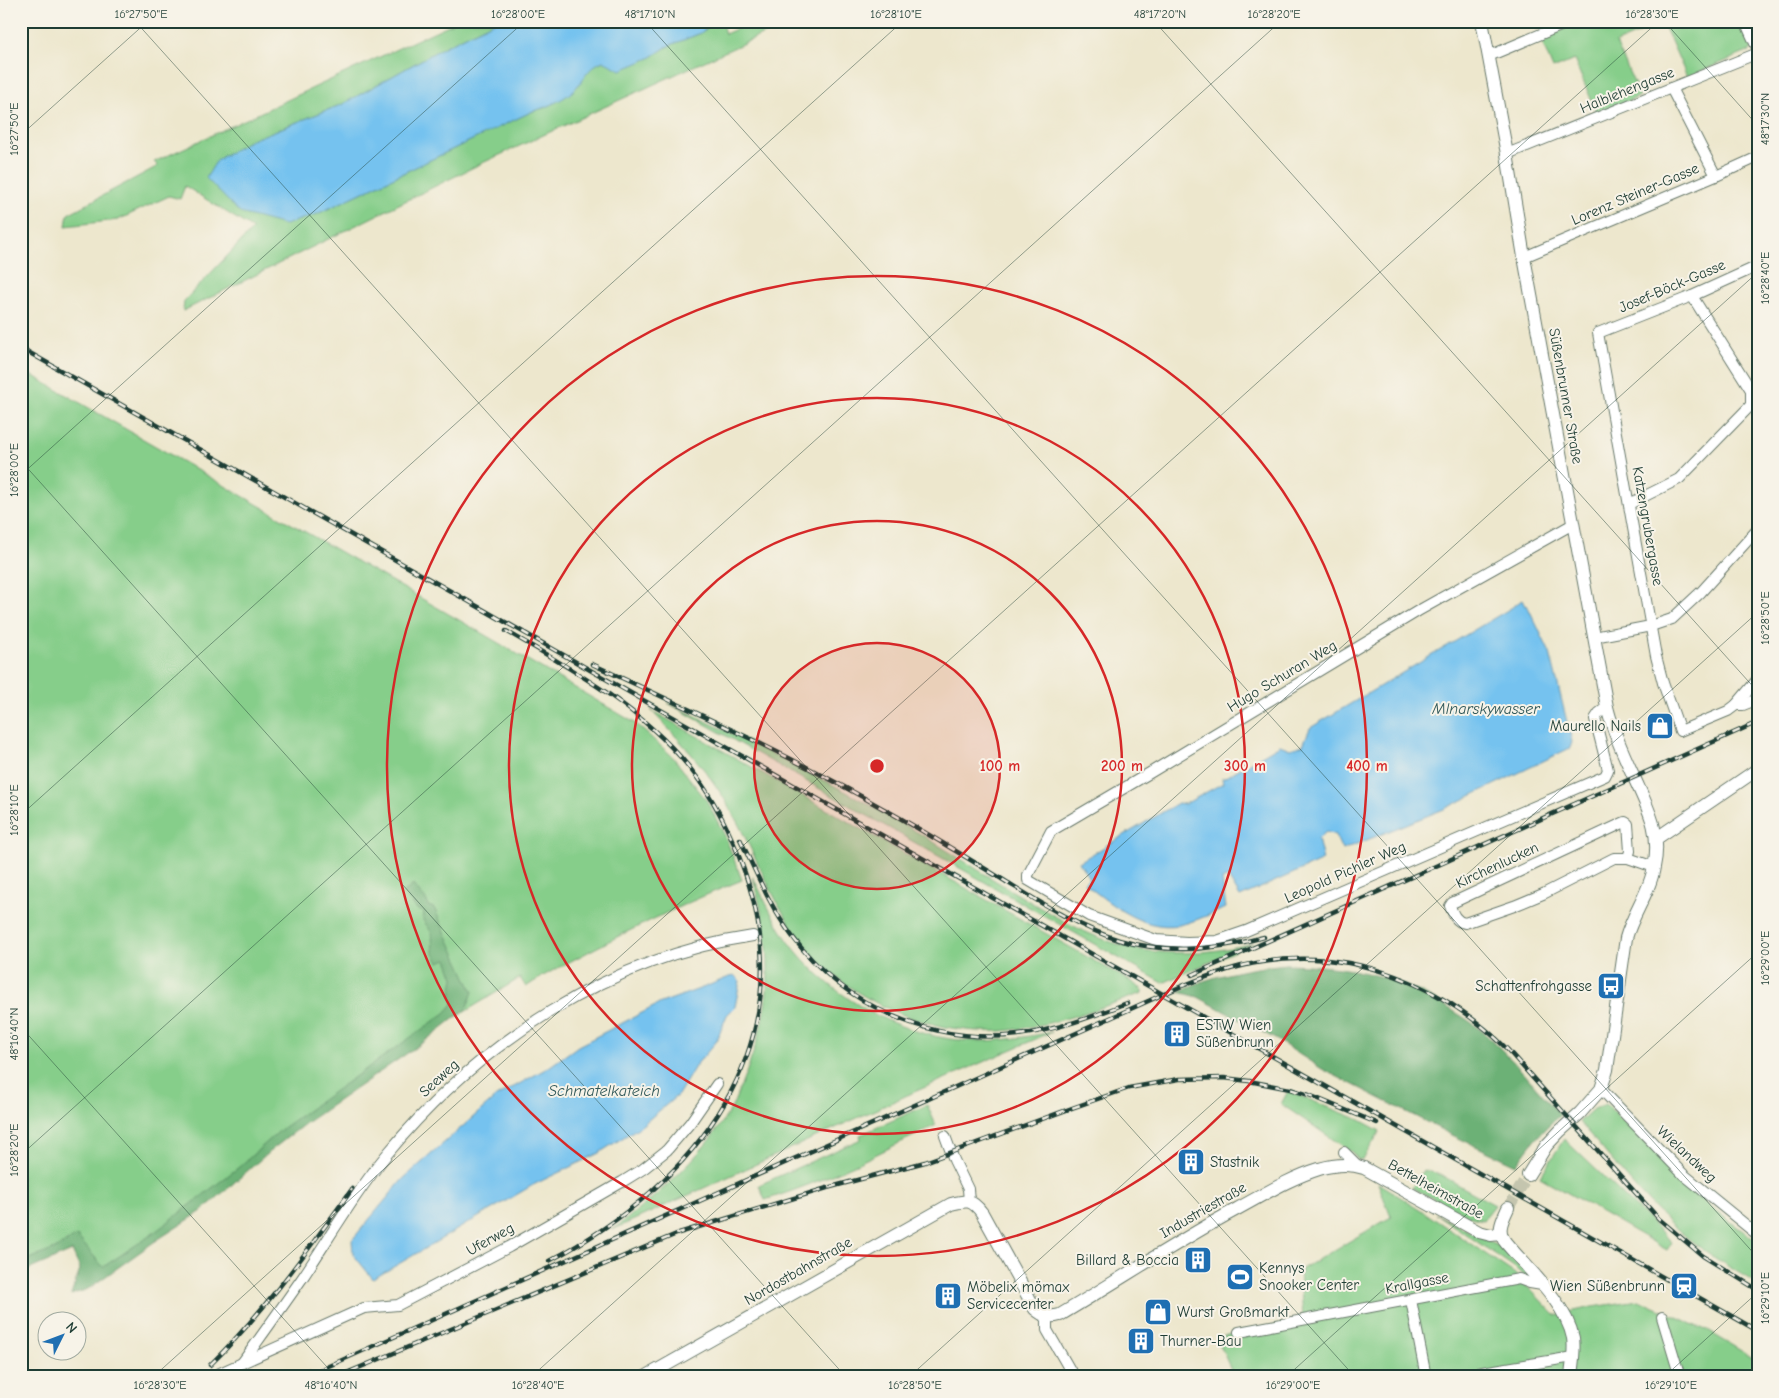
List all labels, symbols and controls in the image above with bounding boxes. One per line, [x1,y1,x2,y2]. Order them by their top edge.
text: 16°27'50"E [115,7,167,21]
text: 16°28'00"E [491,7,545,21]
text: 48°17'10"N [625,7,676,21]
text: 16°28'10"E [870,7,922,21]
text: 48°17'20"N [1134,7,1186,21]
text: 16°28'20"E [1247,7,1301,21]
text: 16°28'30"E [1626,7,1678,21]
street label: Halblehengasse [1577,63,1677,117]
text: 48°17'30"N [1758,93,1772,145]
text: 16°27'50"E [7,103,21,155]
street label: Lorenz Steiner-Gasse [1568,159,1702,229]
text: 16°28'40"E [1758,252,1772,304]
street label: Josef-Böck-Gasse [1616,255,1728,317]
street label: Süßenbrunner Straße [1545,327,1587,466]
text: 16°28'00"E [7,443,21,497]
street label: Katzengrubergasse [1629,465,1667,587]
text: 16°28'50"E [1758,591,1772,645]
street label: Hugo Schuran Weg [1224,636,1340,716]
water label: Mlnarskywasser [1431,700,1540,718]
shop icon: Maurello Nails [1645,711,1675,741]
place label: Maurello Nails [1550,717,1641,735]
centre of rings [868,757,886,775]
text: 100 m [980,757,1020,775]
text: 200 m [1101,757,1143,775]
text: 300 m [1224,757,1266,775]
text: 400 m [1346,757,1388,775]
text: 16°28'10"E [7,784,21,836]
street label: Leopold Pichler Weg [1281,837,1409,907]
street label: Kirchenlucken [1453,838,1541,892]
text: 16°29'00"E [1758,931,1772,985]
bus stop icon: Schattenfrohgasse [1596,971,1626,1001]
place label: Schattenfrohgasse [1475,977,1592,995]
text: 48°16'40"N [7,1008,21,1060]
place label: ESTW Wien Süßenbrunn [1196,1016,1274,1051]
building icon: ESTW Wien Süßenbrunn [1162,1019,1192,1049]
street label: Seeweg [415,1055,463,1101]
water label: Schmatelkateich [548,1082,660,1100]
street label: Wielandweg [1653,1122,1721,1186]
text: 16°28'20"E [7,1123,21,1177]
building icon: Stastnik [1176,1147,1206,1177]
place label: Stastnik [1210,1153,1260,1171]
street label: Bettelheimstraße [1385,1155,1487,1223]
street label: Industriestraße [1157,1178,1250,1242]
street label: Uferweg [463,1219,517,1259]
street label: Nordostbahnstraße [741,1233,855,1309]
building icon: Billard & Boccia [1183,1245,1213,1275]
place label: Billard & Boccia [1076,1251,1179,1269]
place label: Kennys Snooker Center [1259,1259,1359,1294]
sports icon: Kennys Snooker Center [1225,1262,1255,1292]
street label: Krallgasse [1384,1268,1451,1298]
station icon: Wien Süßenbrunn [1669,1271,1699,1301]
text: 16°29'10"E [1758,1272,1772,1324]
place label: Wien Süßenbrunn [1550,1277,1665,1295]
place label: Möbelix mömax Servicecenter [967,1278,1070,1313]
building icon: Möbelix mömax Servicecenter [933,1281,963,1311]
shop icon: Wurst Großmarkt [1143,1297,1173,1327]
place label: Wurst Großmarkt [1177,1303,1290,1321]
north arrow [38,1310,88,1360]
text: N [62,1319,81,1337]
building icon: Thurner-Bau [1126,1326,1156,1356]
place label: Thurner-Bau [1160,1332,1241,1350]
text: 16°28'30"E [134,1378,186,1392]
text: 48°16'40"N [305,1378,357,1392]
text: 16°28'40"E [512,1378,564,1392]
text: 16°28'50"E [888,1378,942,1392]
text: 16°29'00"E [1266,1378,1320,1392]
text: 16°29'10"E [1645,1378,1697,1392]

